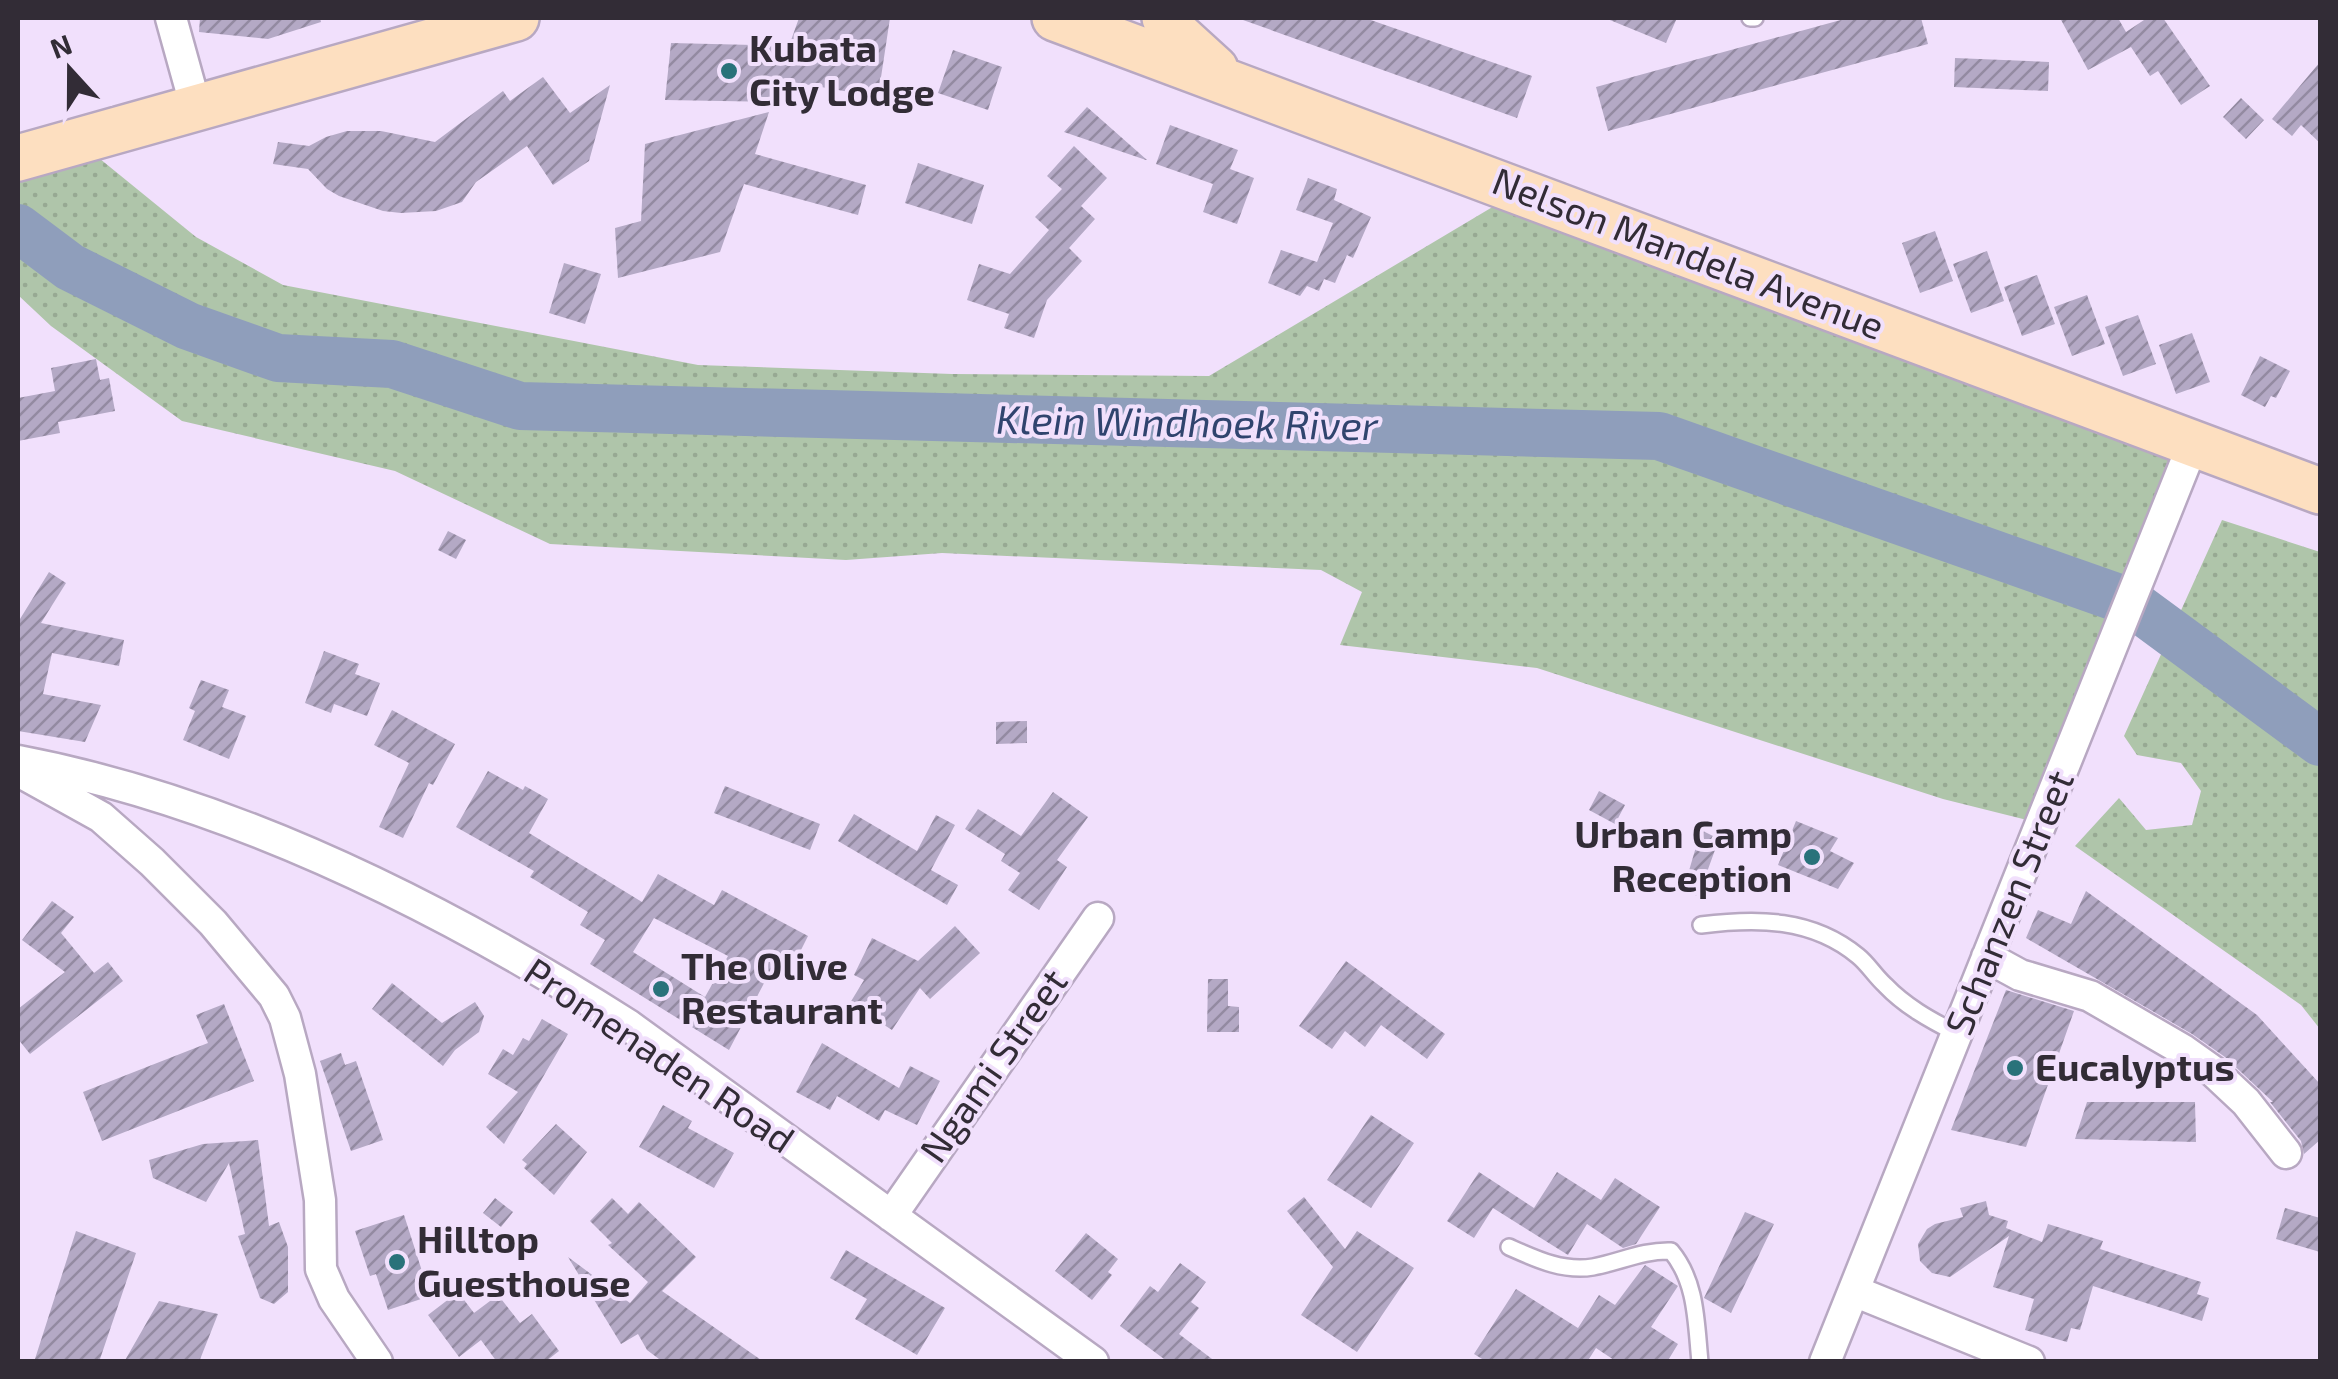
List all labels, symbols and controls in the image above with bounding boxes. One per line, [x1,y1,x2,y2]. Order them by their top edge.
north arrow [20,20,120,120]
place label: Kubata City Lodge [749,24,935,114]
text: N [45,26,76,65]
marker: Kubata City Lodge [718,60,740,82]
street label: Nelson Mandela Avenue [1487,156,1891,348]
water label: Klein Windhoek River [996,394,1379,448]
street label: Schanzen Street [1934,763,2082,1041]
place label: Urban Camp Reception [1574,810,1792,900]
marker: Urban Camp Reception [1801,846,1823,868]
place label: The Olive Restaurant [681,942,883,1032]
street label: Promenaden Road [516,947,804,1162]
street label: Ngami Street [909,959,1076,1170]
marker: The Olive Restaurant [650,978,672,1000]
place label: Eucalyptus [2035,1043,2235,1089]
marker: Eucalyptus [2004,1057,2026,1079]
place label: Hilltop Guesthouse [417,1215,631,1305]
marker: Hilltop Guesthouse [386,1251,408,1273]

